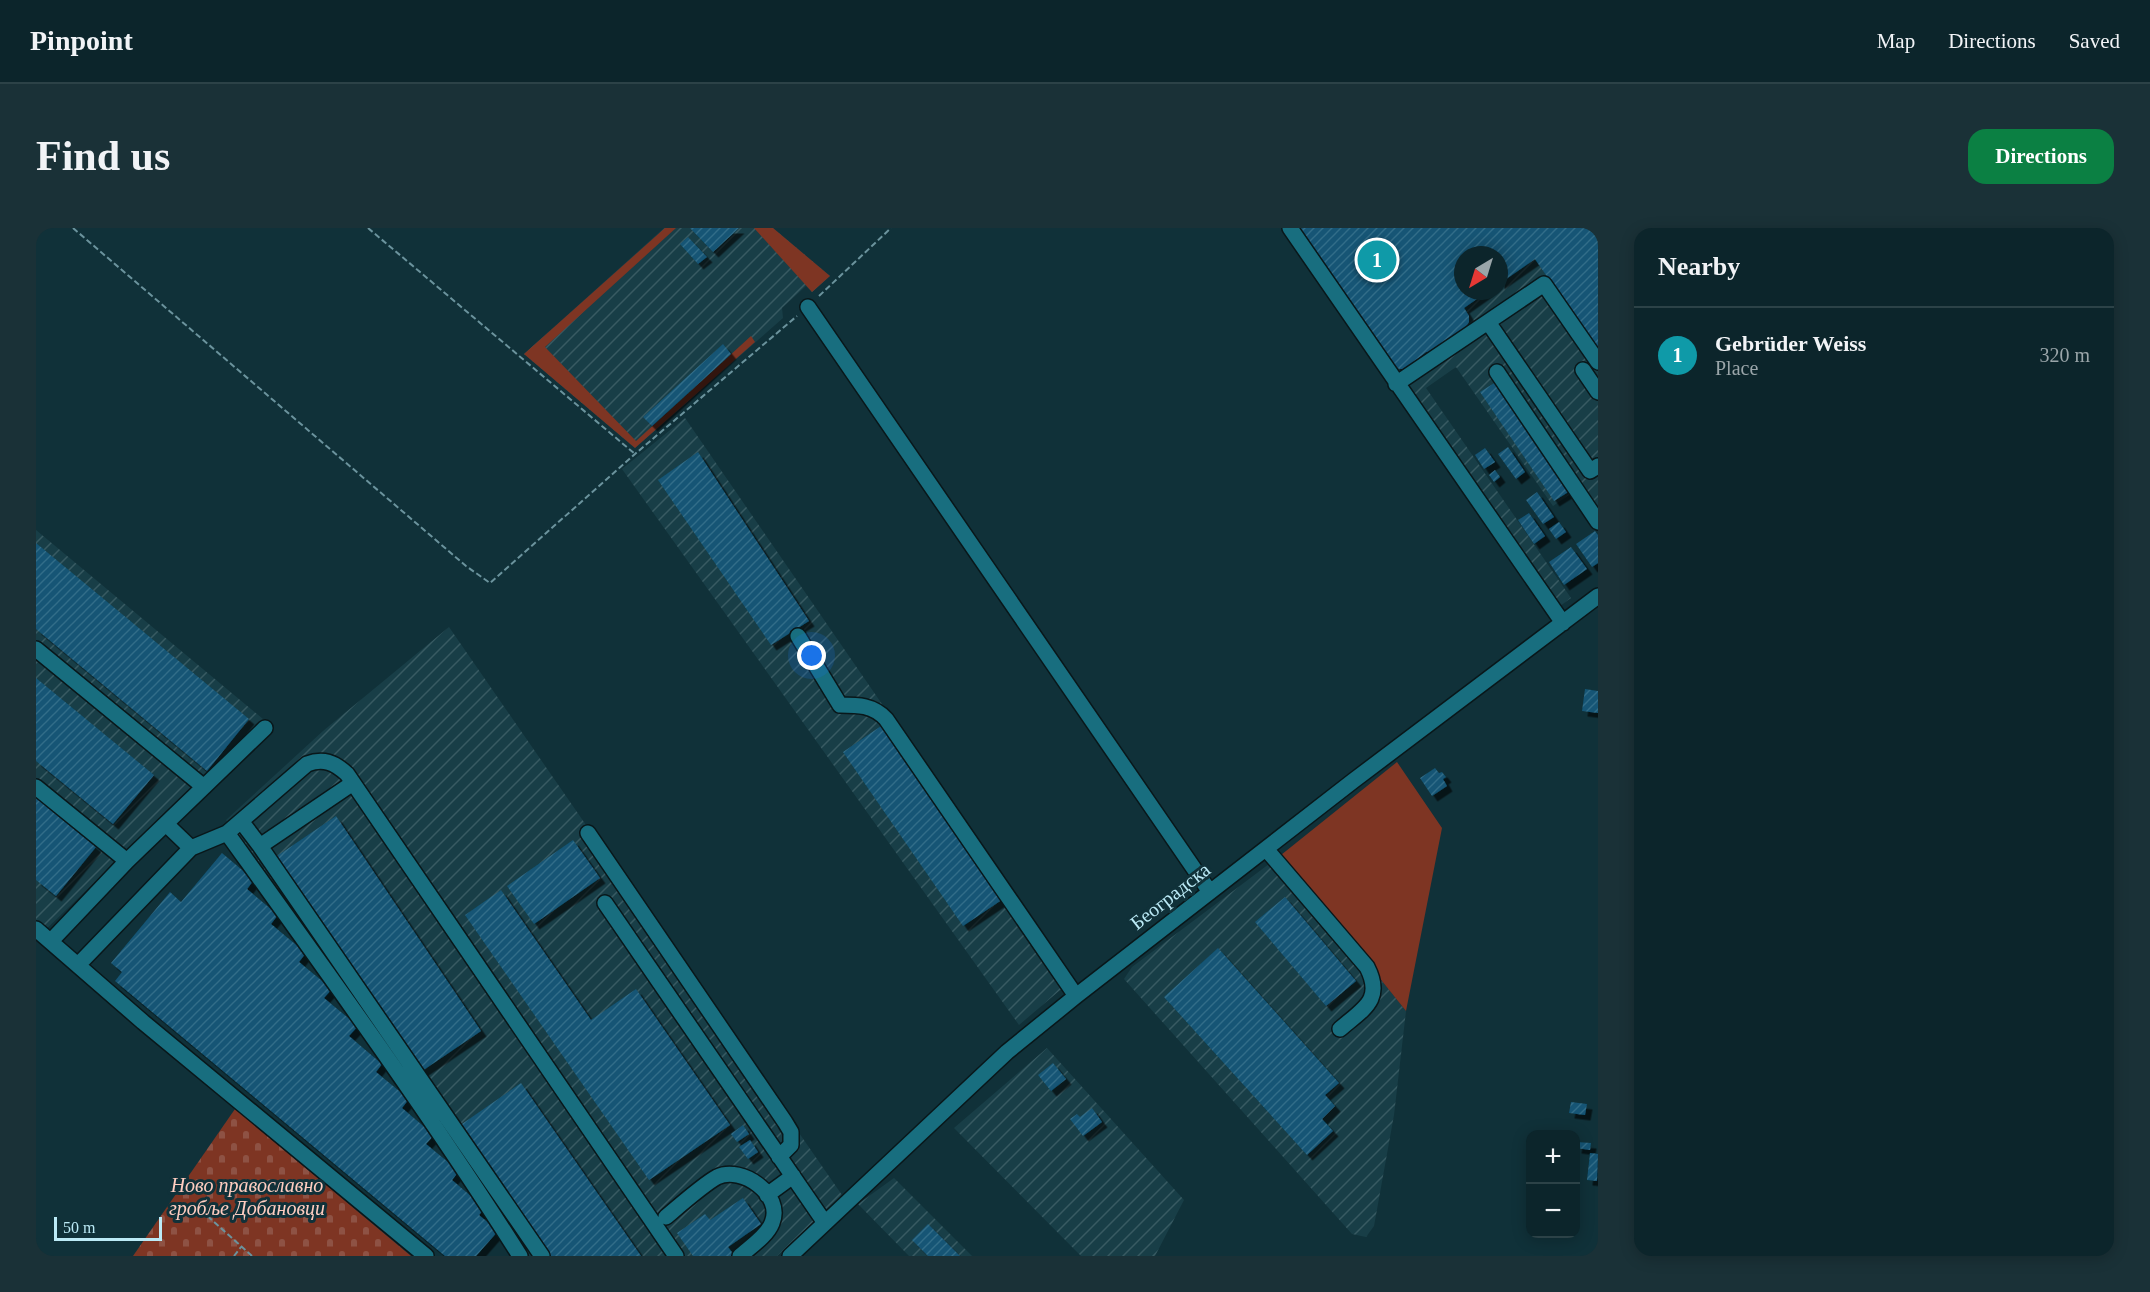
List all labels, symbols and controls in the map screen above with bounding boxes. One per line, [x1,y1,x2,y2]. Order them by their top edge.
text: Pinpoint [30,25,133,56]
text: Map [1877,29,1915,53]
text: Directions [1948,29,2036,53]
text: Saved [2069,29,2120,53]
button: Directions [1968,129,2114,184]
text: Find us [36,133,170,179]
pin: 1 [1358,237,1396,282]
north arrow [1454,246,1508,300]
text: Nearby [1658,252,1740,281]
text: Gebrüder Weiss [1715,331,1866,356]
text: 1 [1673,344,1683,366]
text: 320 m [2039,344,2090,366]
text: Place [1715,357,1758,379]
your location [797,641,826,670]
street label: Београдска [1126,858,1215,935]
map controls [1526,1130,1580,1238]
button: + [1526,1130,1580,1184]
park label: Ново православно гробље Добановци [169,1174,325,1220]
button: − [1526,1184,1580,1238]
scale bar [54,1214,162,1242]
text: 50 m [63,1219,95,1236]

